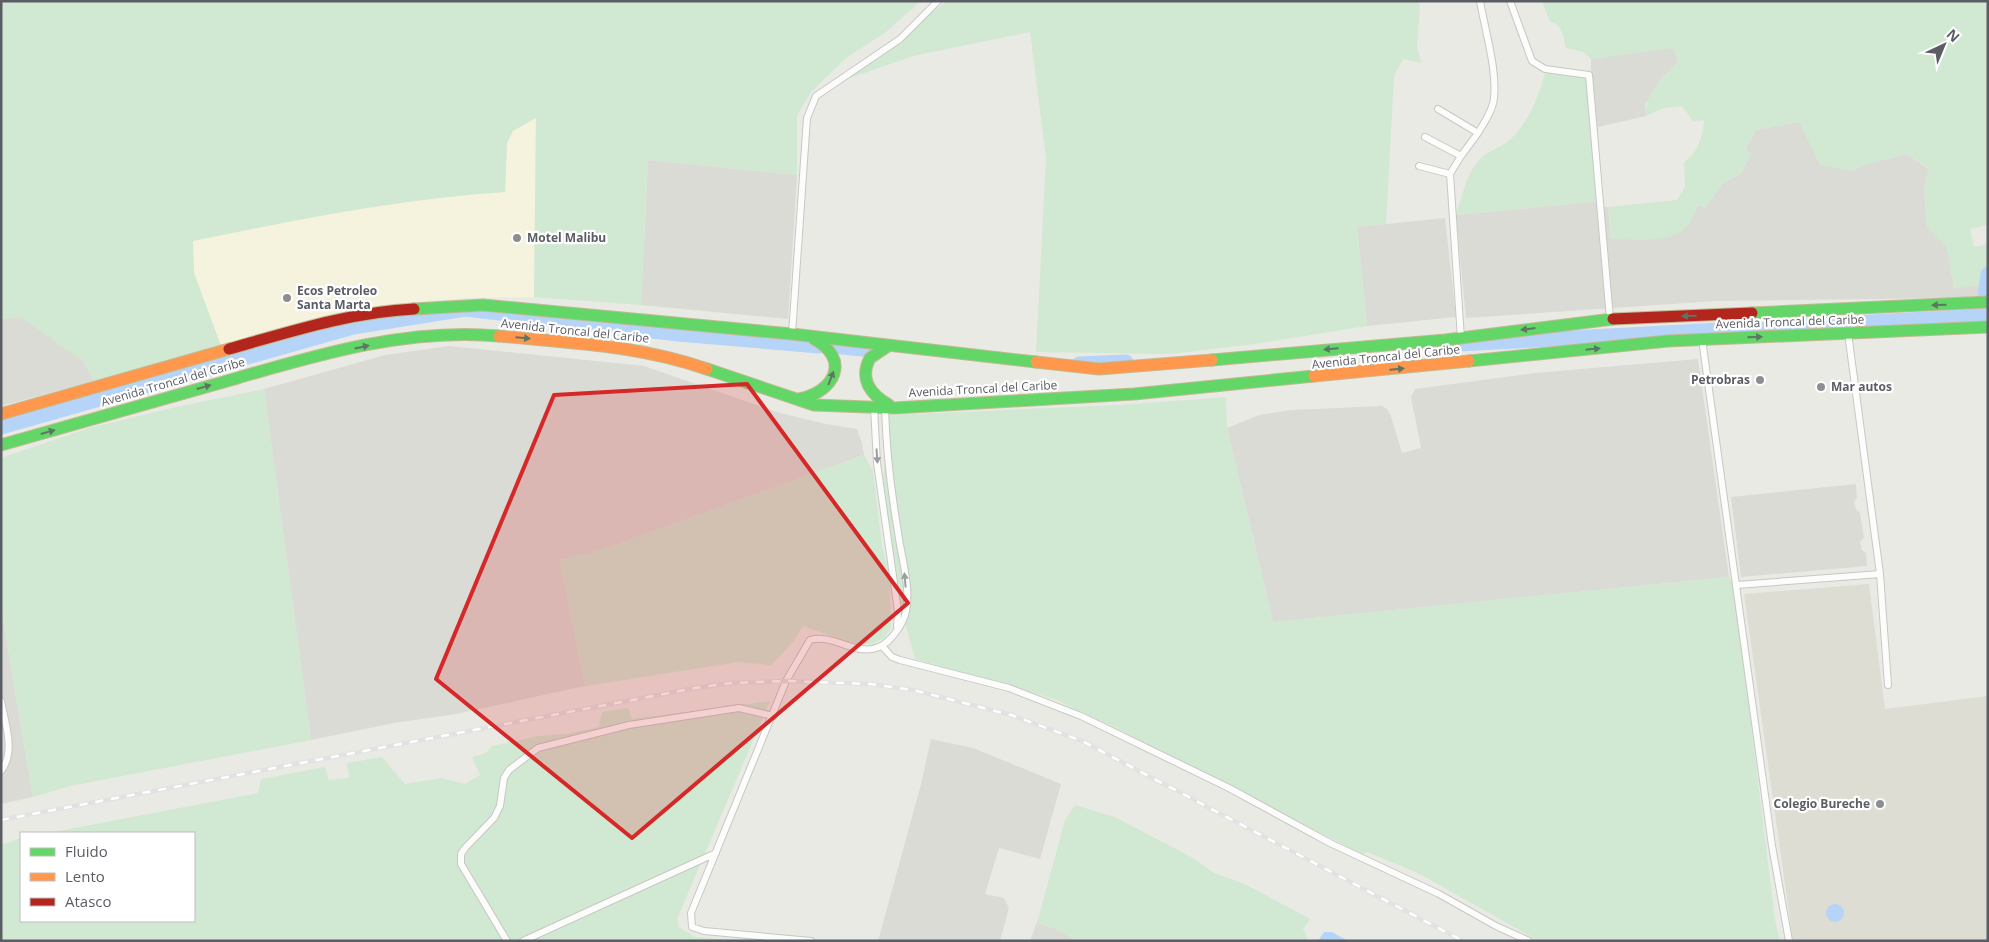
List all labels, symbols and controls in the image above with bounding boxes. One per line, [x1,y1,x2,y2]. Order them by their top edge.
north arrow [1919,20,1969,70]
text: N [1943,24,1964,46]
place label: Motel Malibu [527,229,606,246]
marker: Motel Malibu [511,232,523,244]
place label: Ecos Petroleo Santa Marta [297,282,377,313]
marker: Ecos Petroleo Santa Marta [281,292,293,304]
one-way arrow [1931,302,1947,310]
street label: Avenida Troncal del Caribe [1715,310,1865,333]
one-way arrow [1681,312,1697,320]
street label: Avenida Troncal del Caribe [500,314,650,347]
one-way arrow [1519,326,1535,334]
one-way arrow [1748,333,1764,341]
one-way arrow [515,335,531,343]
street label: Avenida Troncal del Caribe [1311,340,1461,373]
one-way arrow [354,343,369,351]
one-way arrow [1586,345,1602,353]
one-way arrow [1323,346,1339,354]
street label: Avenida Troncal del Caribe [99,353,247,410]
one-way arrow [1389,365,1405,373]
one-way arrow [827,370,835,385]
place label: Petrobras [1691,371,1750,388]
marker: Petrobras [1754,374,1766,386]
street label: Avenida Troncal del Caribe [908,376,1058,401]
place label: Mar autos [1831,378,1892,395]
marker: Mar autos [1815,381,1827,393]
one-way arrow [197,383,212,391]
one-way arrow [41,428,56,436]
one-way arrow [873,448,881,464]
one-way arrow [900,572,908,588]
place label: Colegio Bureche [1774,795,1870,812]
marker: Colegio Bureche [1874,798,1886,810]
legend [20,832,195,922]
text: Fluido [65,841,108,861]
text: Lento [65,866,105,886]
text: Atasco [65,891,112,911]

